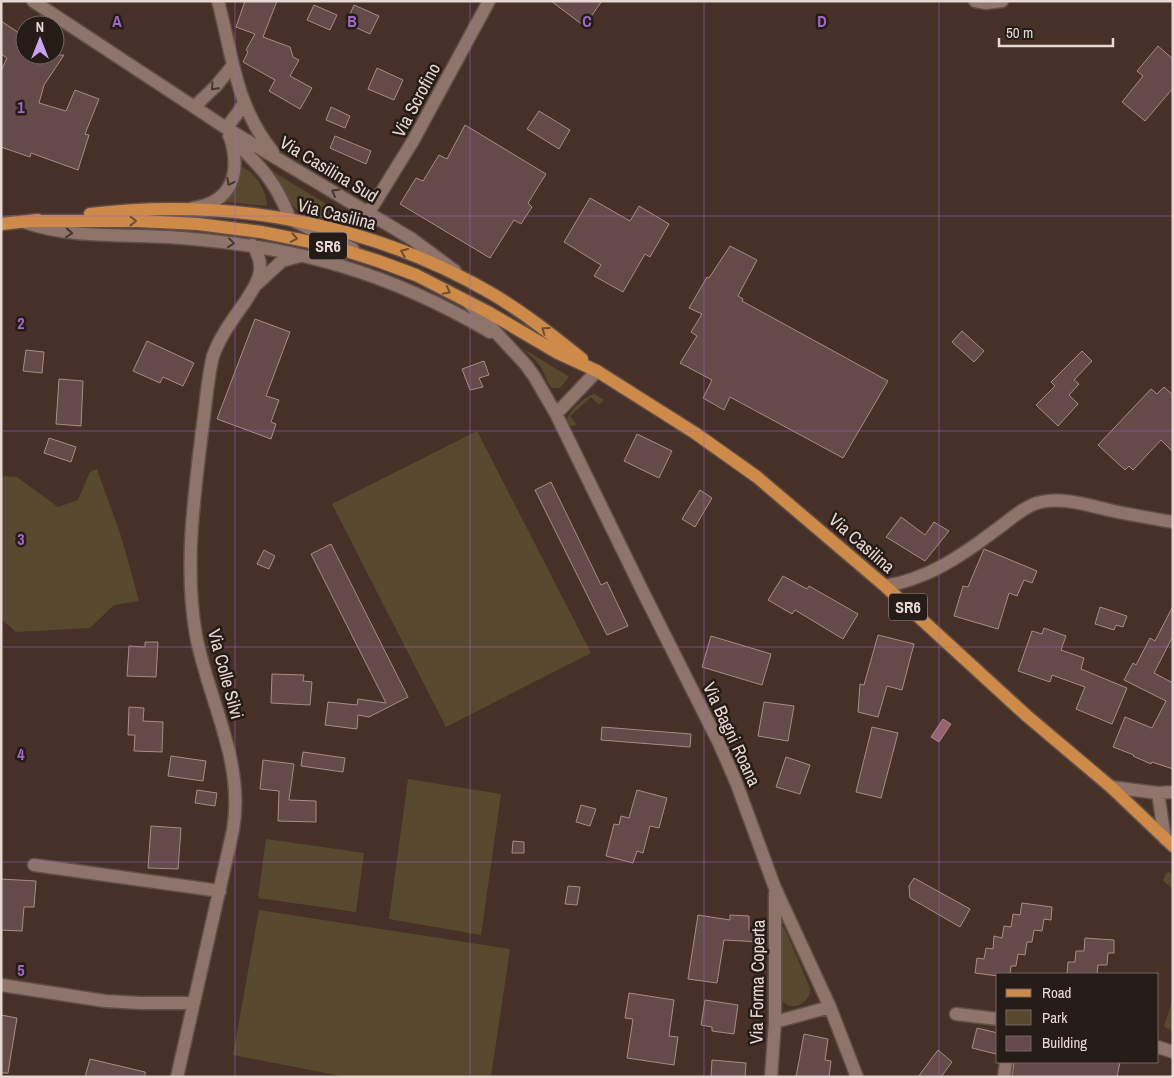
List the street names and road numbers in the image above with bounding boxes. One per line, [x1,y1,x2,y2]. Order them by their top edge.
street label: Via Scrofino [386,58,446,142]
street label: Via Casilina Sud [275,130,383,208]
street label: Via Casilina [295,192,379,236]
road number: SR6 [309,232,347,260]
street label: Via Casilina [824,507,900,579]
road number: SR6 [889,594,927,620]
street label: Via Colle Silvi [202,626,250,722]
street label: Via Bagni Roana [697,678,767,790]
street label: Via Forma Coperta [743,920,771,1044]

